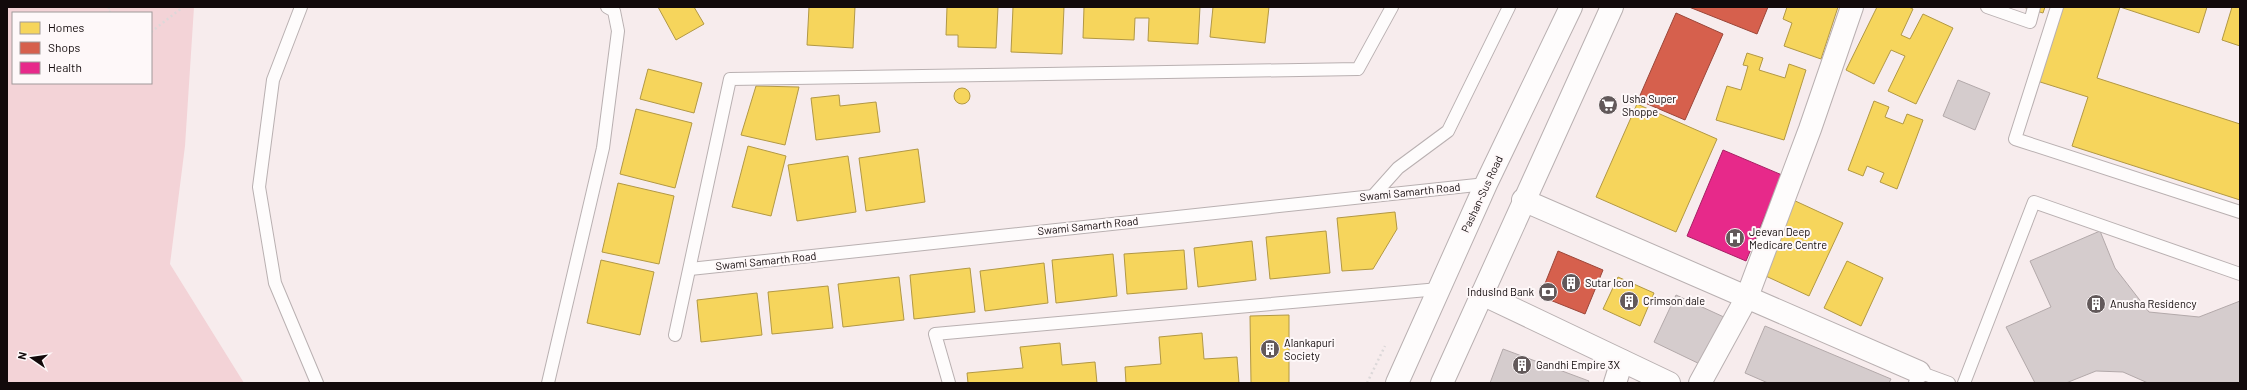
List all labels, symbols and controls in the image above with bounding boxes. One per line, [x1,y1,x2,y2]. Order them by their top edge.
legend [12,12,152,84]
text: Homes [48,20,85,34]
text: Shops [48,40,81,54]
text: Health [48,60,82,74]
place label: Usha Super Shoppe [1622,92,1676,118]
supermarket icon: Usha Super Shoppe [1597,94,1619,116]
street label: Pashan-Sus Road [1458,153,1505,234]
street label: Swami Samarth Road [1359,180,1461,203]
street label: Swami Samarth Road [1037,214,1139,237]
place label: Jeevan Deep Medicare Centre [1749,225,1827,251]
hospital icon: Jeevan Deep Medicare Centre [1724,227,1746,249]
street label: Swami Samarth Road [715,249,817,272]
building icon: Sutar Icon [1560,272,1582,294]
place label: Sutar Icon [1585,276,1634,289]
bank icon: IndusInd Bank [1537,281,1559,303]
place label: IndusInd Bank [1467,285,1534,298]
building icon: Crimson dale [1618,290,1640,312]
building icon: Anusha Residency [2085,293,2107,315]
place label: Crimson dale [1643,294,1705,307]
place label: Anusha Residency [2110,297,2197,310]
place label: Alankapuri Society [1284,336,1335,362]
north arrow [12,338,52,378]
building icon: Alankapuri Society [1259,338,1281,360]
text: N [15,351,29,361]
building icon: Gandhi Empire 3X [1511,354,1533,376]
place label: Gandhi Empire 3X [1536,358,1620,371]

